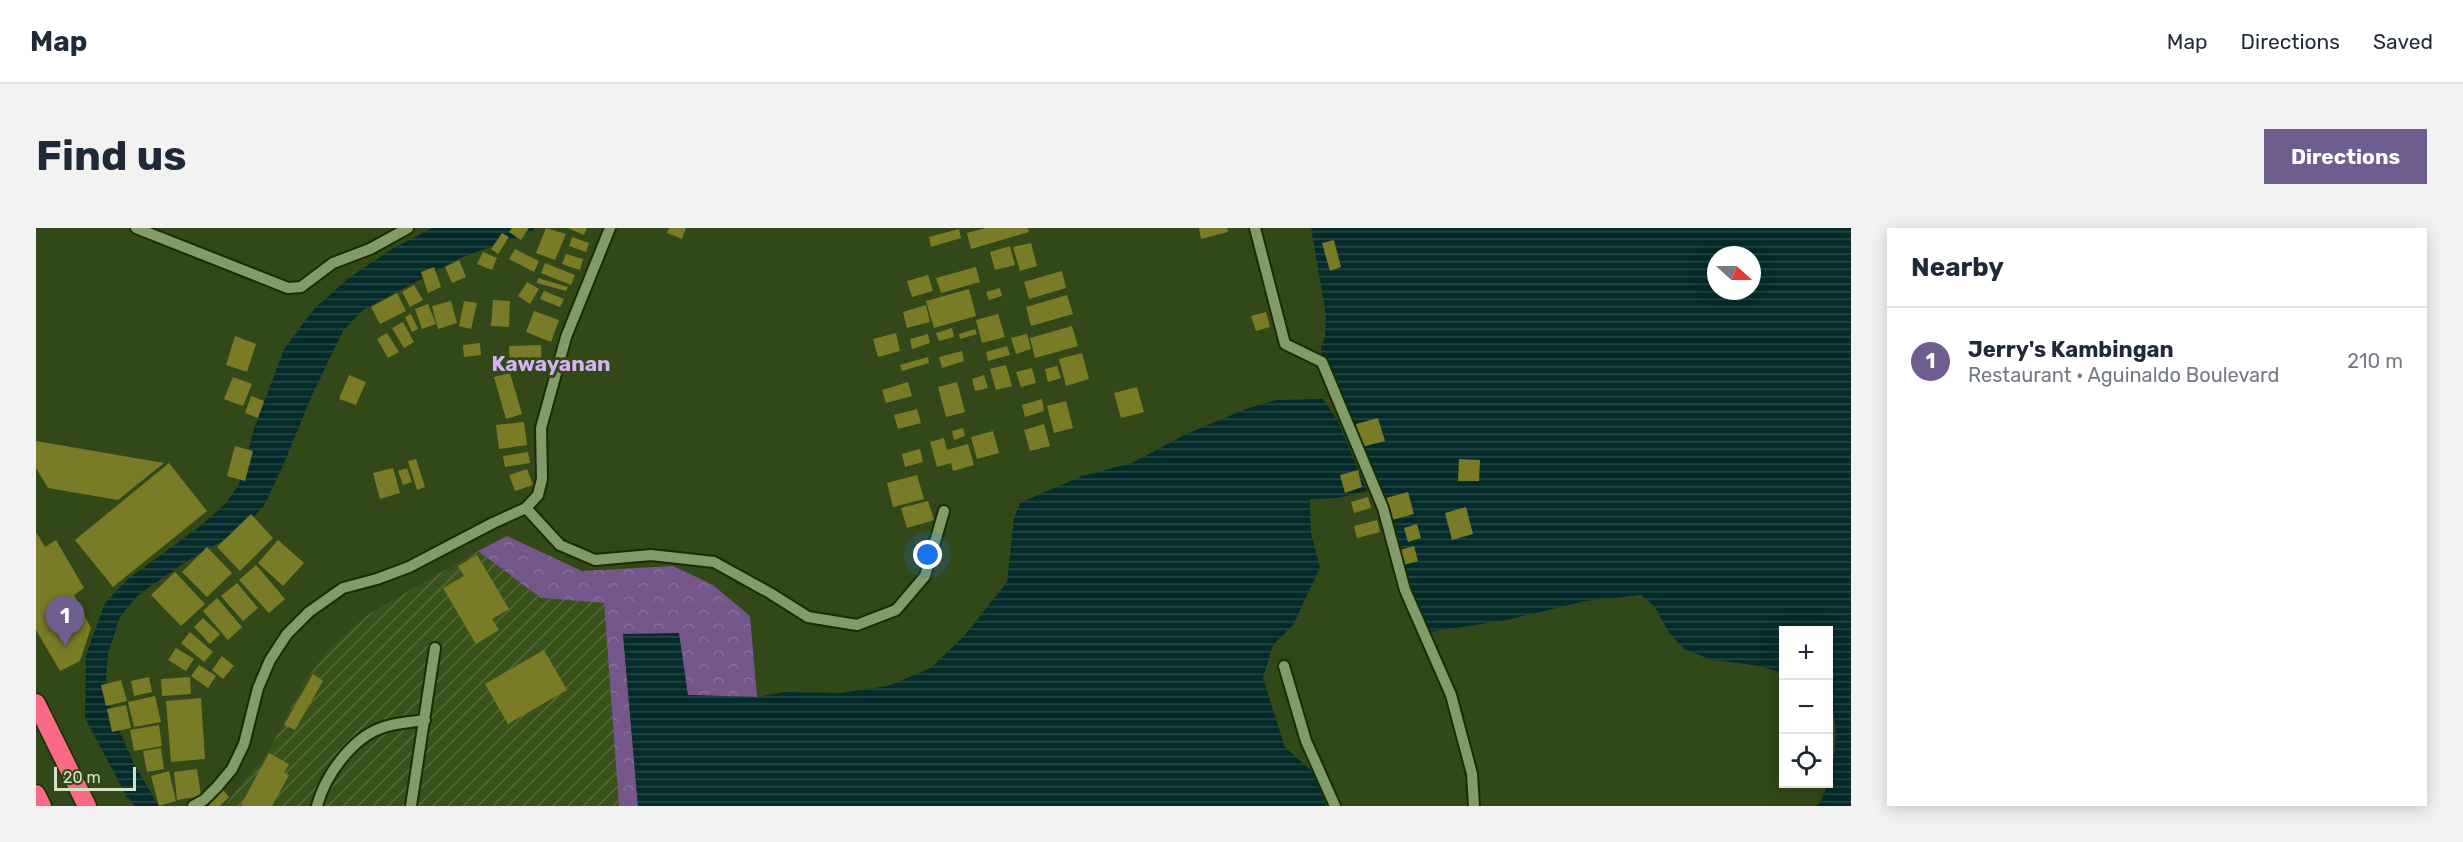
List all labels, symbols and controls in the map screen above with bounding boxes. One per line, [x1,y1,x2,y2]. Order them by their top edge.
text: Map [30,25,87,58]
text: Map [2167,29,2208,54]
text: Directions [2241,29,2340,54]
text: Saved [2373,29,2433,54]
button: Directions [2264,129,2427,184]
text: Find us [36,131,187,181]
north arrow [1707,246,1761,300]
text: Nearby [1911,252,2004,283]
text: Jerry's Kambingan [1968,336,2174,363]
text: 1 [1926,349,1935,373]
text: 210 m [2347,349,2403,373]
district label: Kawayanan [491,351,611,376]
text: Restaurant · Aguinaldo Boulevard [1968,363,2279,387]
your location [913,540,942,569]
pin: 1 [45,596,84,646]
map controls [1779,626,1833,788]
button: + [1779,626,1833,680]
button: − [1779,680,1833,734]
button: locate [1779,734,1833,788]
scale bar [54,764,136,792]
text: 20 m [63,768,101,787]

